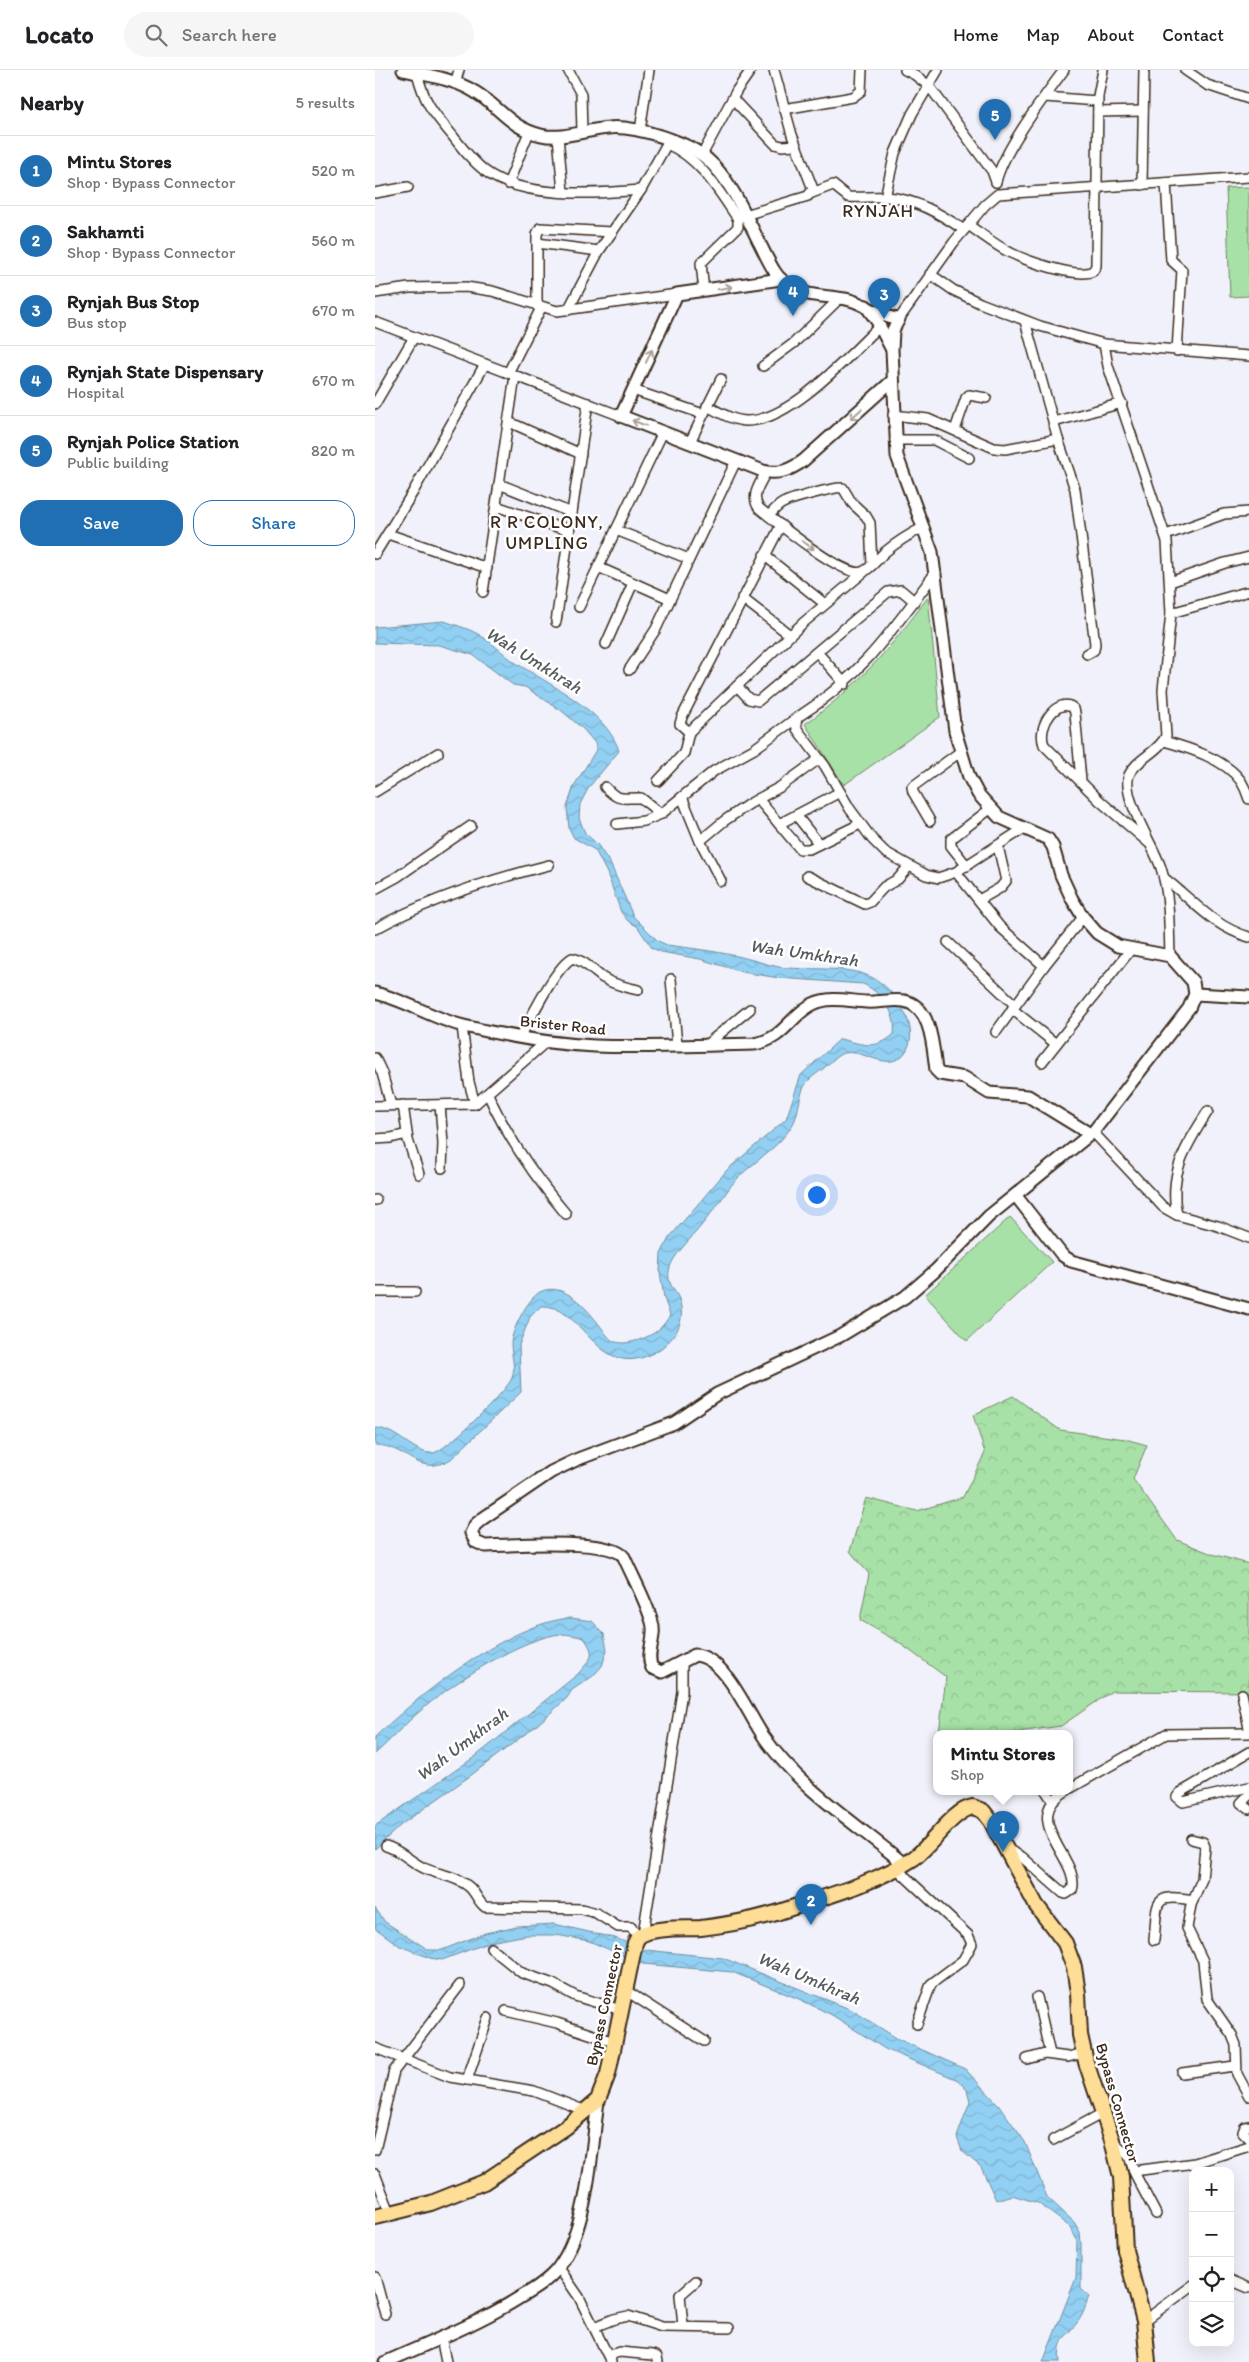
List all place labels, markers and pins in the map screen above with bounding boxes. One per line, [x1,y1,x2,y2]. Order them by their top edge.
pin: 5 [979,99,1011,140]
pin: 4 [777,275,809,316]
pin: 3 [868,278,900,319]
pin: 1 [987,1811,1019,1852]
pin: 2 [795,1884,827,1925]

